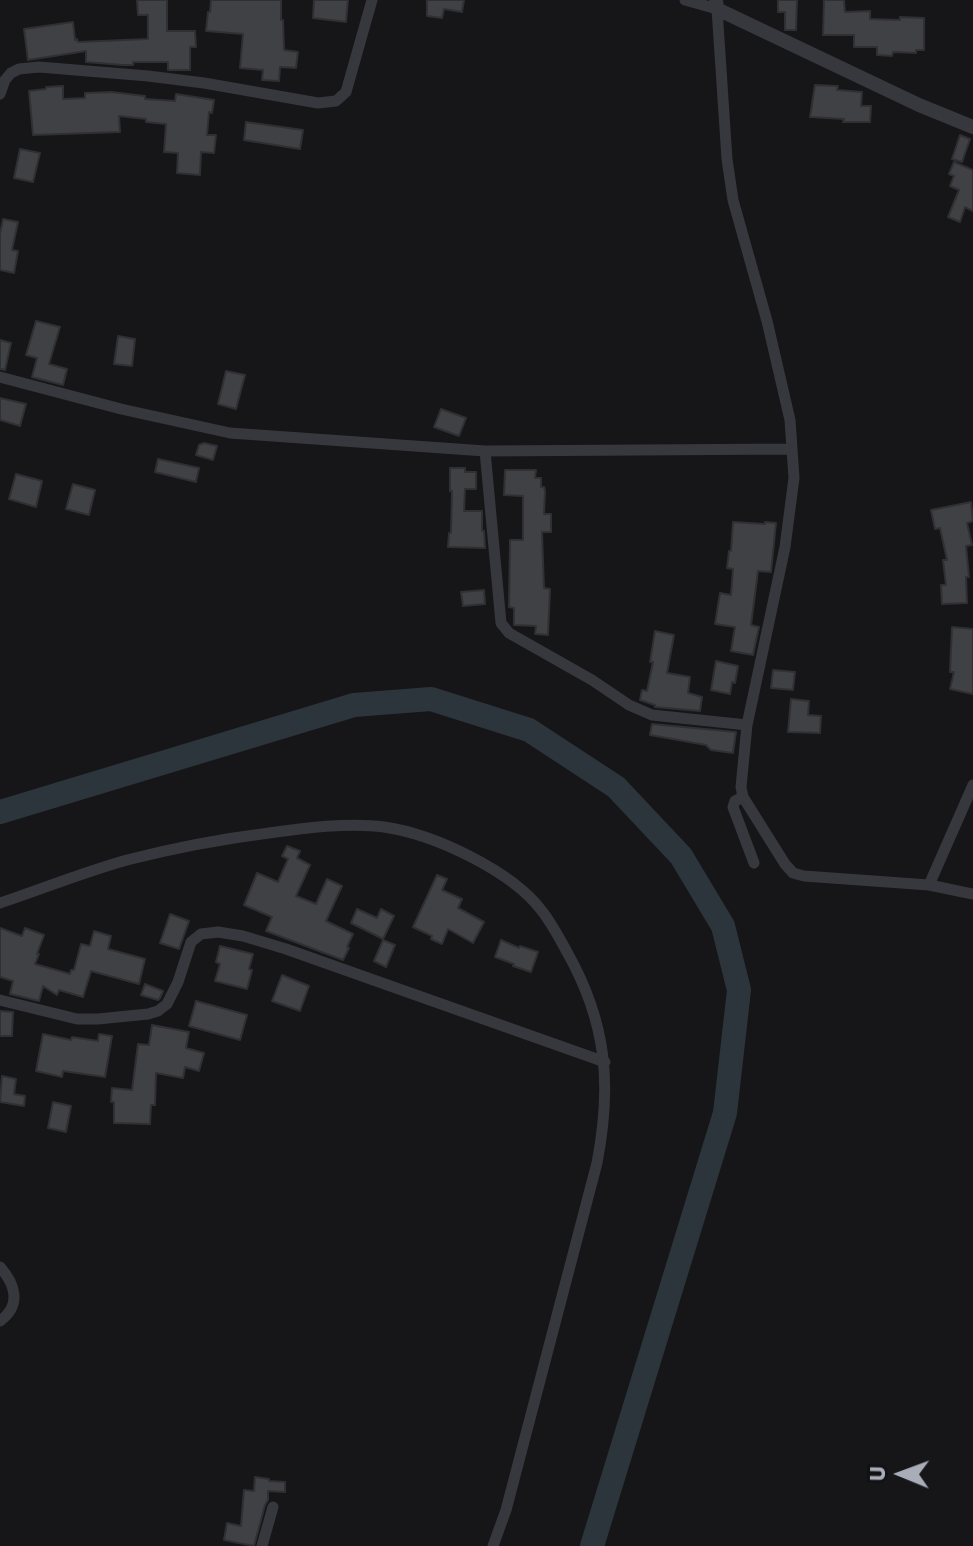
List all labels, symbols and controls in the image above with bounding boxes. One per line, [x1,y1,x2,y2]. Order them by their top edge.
north arrow [861,1434,941,1514]
text: U [861,1466,893,1482]

